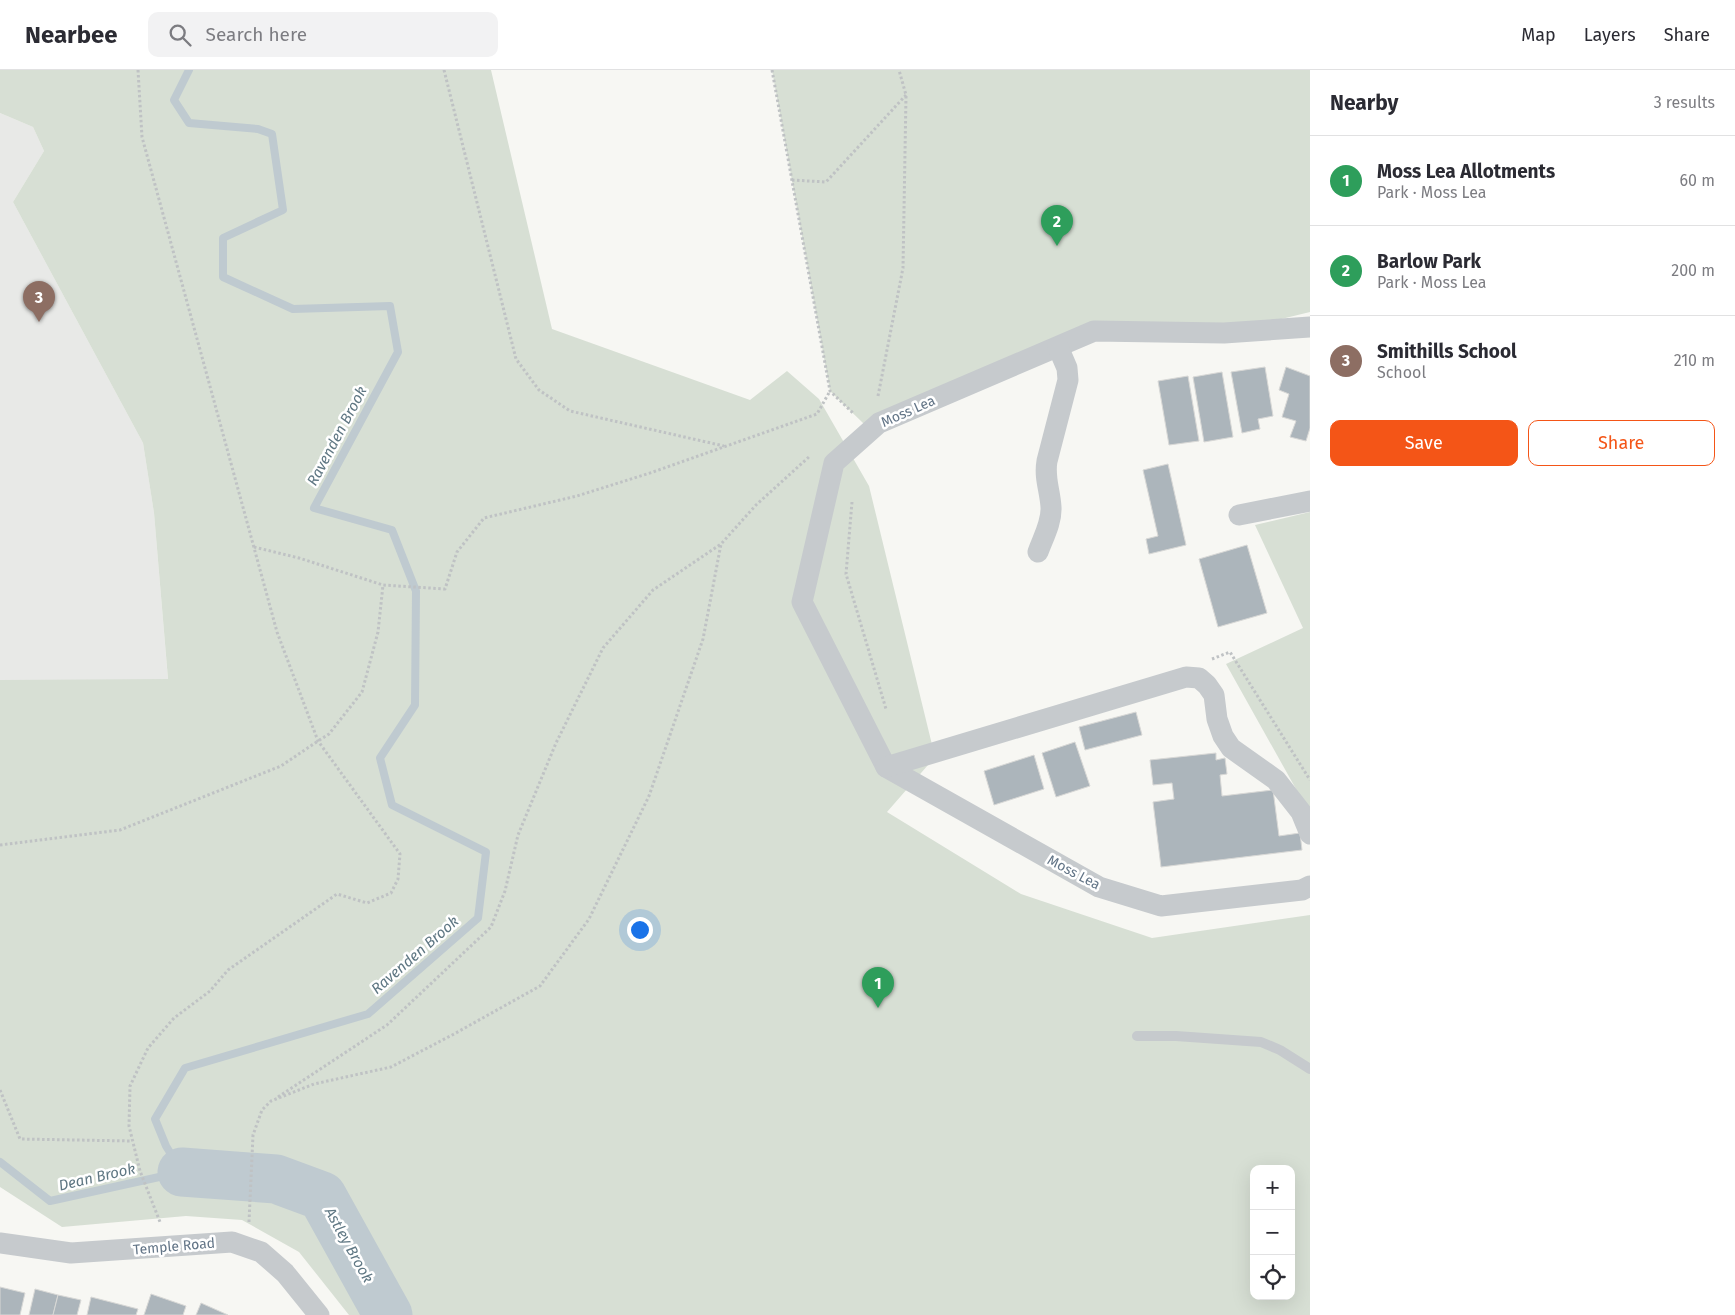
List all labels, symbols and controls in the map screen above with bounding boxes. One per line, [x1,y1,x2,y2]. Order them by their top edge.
search box [148,12,498,57]
text: Nearbee [25,21,118,49]
icon: search [166,21,194,49]
text: Search here [206,23,307,46]
text: Map [1521,24,1556,46]
text: Layers [1584,24,1636,46]
text: Share [1664,24,1710,46]
text: Nearby [1330,90,1398,116]
text: 3 results [1654,93,1715,112]
text: Moss Lea Allotments [1377,160,1555,183]
text: 1 [1342,171,1350,190]
text: 60 m [1680,171,1715,190]
text: Park · Moss Lea [1377,183,1486,202]
pin: 2 [1041,205,1073,246]
text: Barlow Park [1377,250,1481,273]
text: 2 [1342,261,1350,280]
text: 200 m [1671,261,1715,280]
text: Park · Moss Lea [1377,273,1486,292]
pin: 3 [23,281,55,322]
text: Smithills School [1377,340,1517,363]
text: 3 [1342,351,1350,370]
text: 210 m [1674,351,1715,370]
text: School [1377,363,1426,382]
water label: Ravenden Brook [303,383,371,489]
street label: Moss Lea [879,392,938,431]
button: Save [1330,420,1518,466]
button: Share [1528,420,1715,466]
street label: Moss Lea [1044,851,1103,893]
water label: Ravenden Brook [368,912,462,998]
your location [627,917,653,943]
pin: 1 [862,967,894,1008]
water label: Dean Brook [57,1159,137,1195]
map controls [1250,1165,1295,1300]
button: + [1250,1165,1295,1210]
water label: Astley Brook [320,1203,377,1286]
button: − [1250,1210,1295,1255]
street label: Temple Road [132,1234,216,1259]
button: locate [1250,1255,1295,1300]

